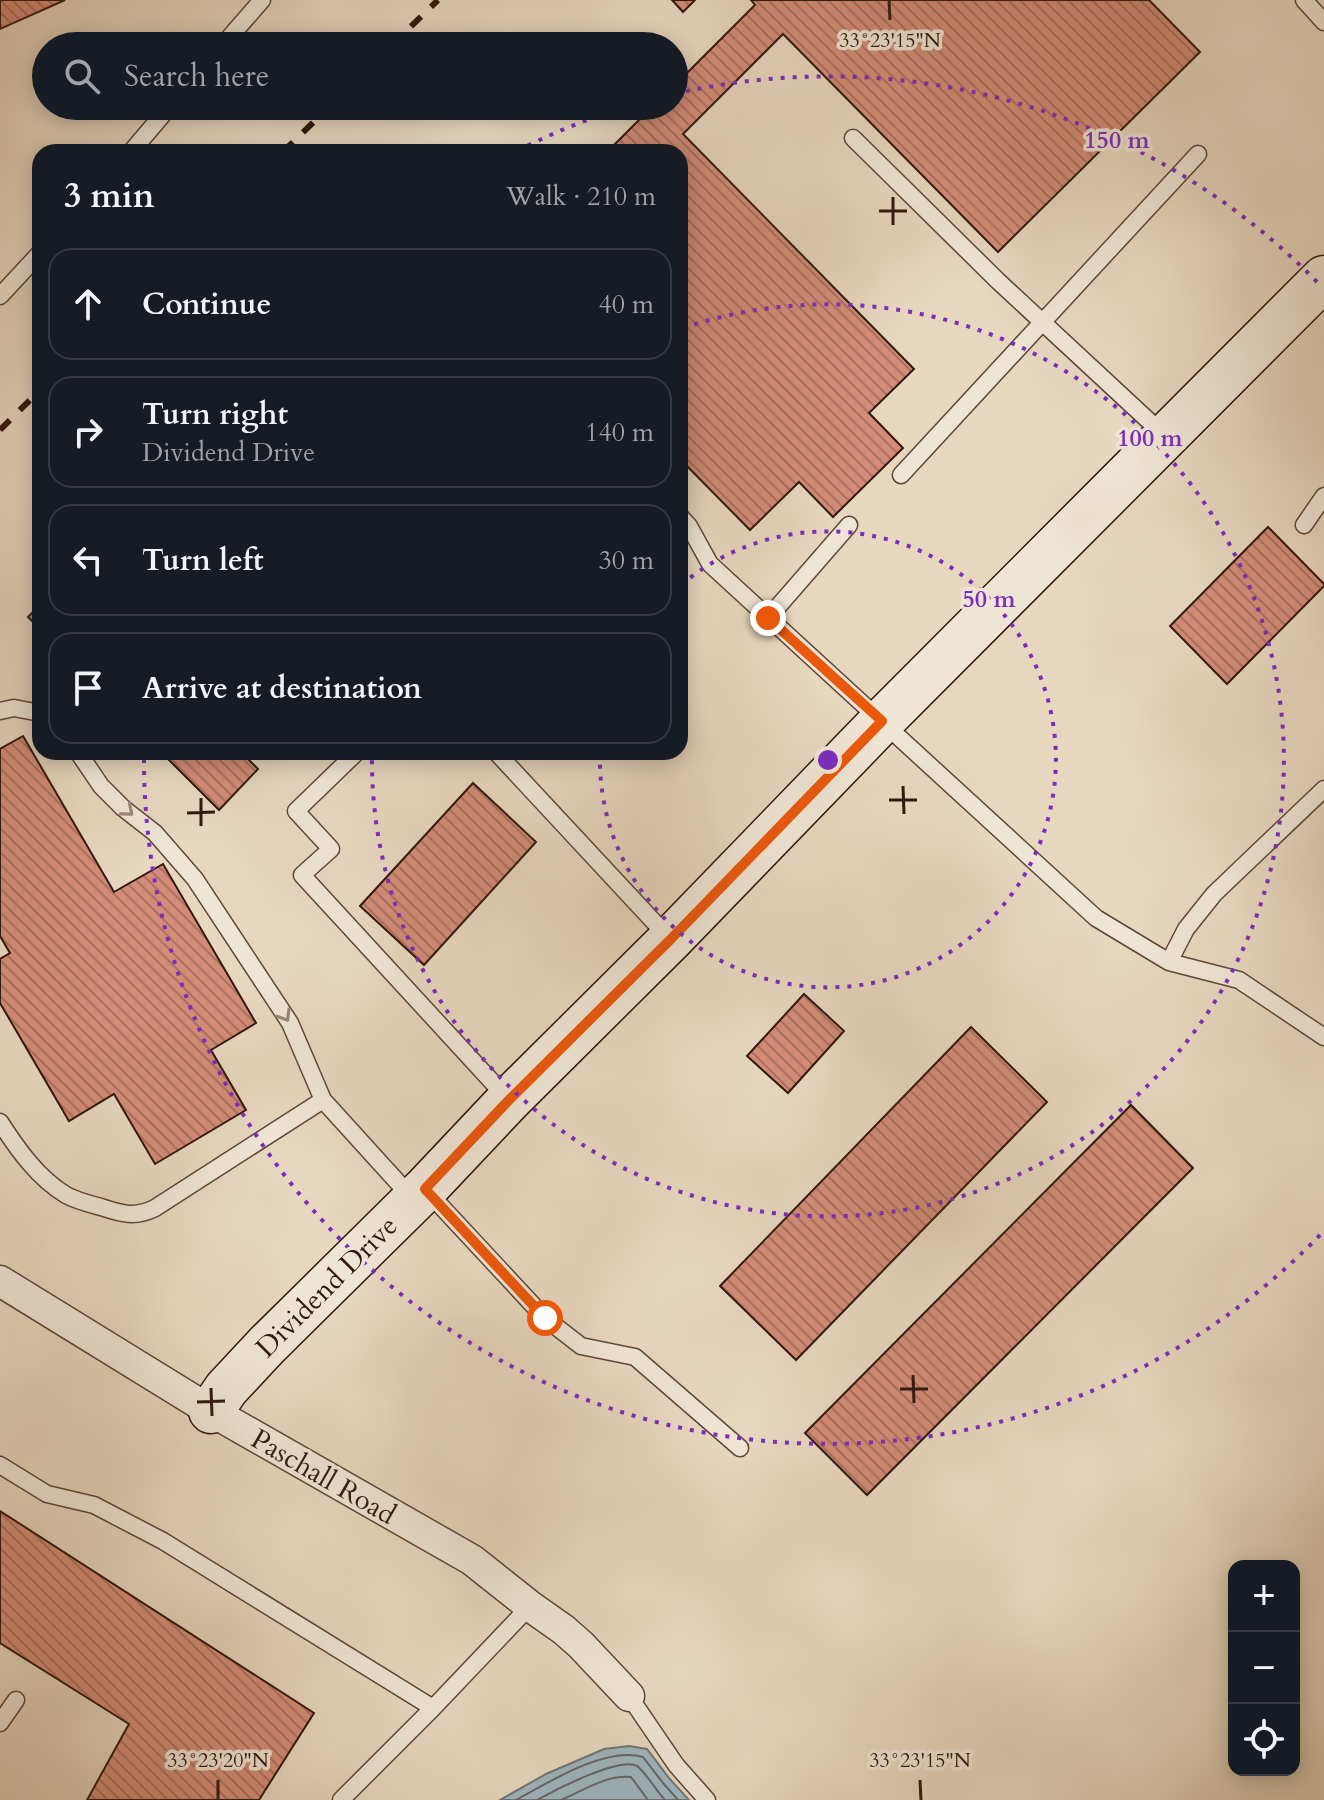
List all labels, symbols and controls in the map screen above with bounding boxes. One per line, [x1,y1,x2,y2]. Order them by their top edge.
text: 33°23'15"N [839,27,941,54]
search box [32,32,688,120]
icon: search [60,54,104,98]
text: Search here [124,56,269,97]
text: 150 m [1084,124,1151,157]
text: 3 min [64,173,155,219]
text: Walk · 210 m [506,179,656,214]
icon: ahead [66,282,110,326]
text: Continue [142,284,271,325]
text: 40 m [598,287,654,322]
text: Turn right [142,394,288,435]
icon: right [66,410,110,454]
text: 140 m [585,415,654,450]
text: 100 m [1117,422,1184,455]
text: Dividend Drive [142,435,315,470]
icon: left [66,538,110,582]
text: Turn left [142,540,264,581]
text: 30 m [598,543,654,578]
text: 50 m [962,583,1016,616]
route end [750,600,786,636]
icon: arrive [66,666,110,710]
text: Arrive at destination [142,668,422,709]
centre of rings [814,746,842,774]
one-way arrow [119,801,133,816]
one-way arrow [275,1007,291,1022]
street label: Dividend Drive [247,1207,406,1366]
route start [527,1300,563,1336]
street label: Paschall Road [244,1420,403,1534]
map controls [1228,1560,1300,1776]
button: + [1228,1560,1300,1632]
button: − [1228,1632,1300,1704]
button: locate [1228,1704,1300,1776]
text: 33°23'20"N [167,1747,269,1774]
text: 33°23'15"N [869,1747,971,1774]

